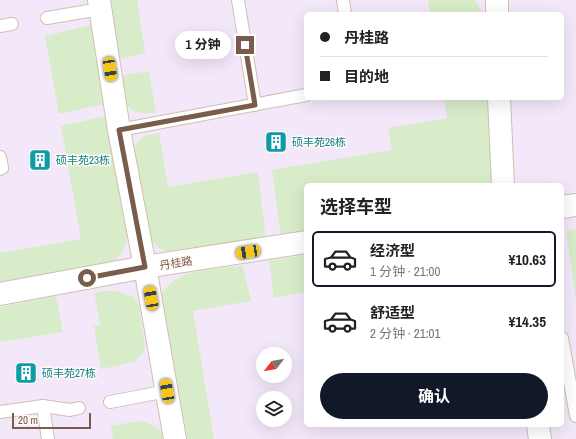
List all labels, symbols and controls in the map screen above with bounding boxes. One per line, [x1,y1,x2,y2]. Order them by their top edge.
text: 丹桂路 [344,27,389,48]
callout: 1 分钟 [175,31,231,59]
text: 1 分钟 [186,36,220,53]
route end [236,36,254,54]
car [102,56,118,82]
text: 目的地 [344,66,389,87]
building icon: 硕丰苑26栋 [263,129,289,155]
place label: 硕丰苑26栋 [292,135,346,149]
building icon: 硕丰苑23栋 [27,147,53,173]
place label: 硕丰苑23栋 [56,153,110,167]
text: 选择车型 [320,194,392,219]
text: 经济型 [370,240,415,261]
icon: car [322,241,358,277]
car [235,244,261,260]
text: ¥10.63 [508,249,546,270]
street label: 丹桂路 [159,254,193,272]
text: 1 分钟 · 21:00 [370,263,440,280]
route start [78,269,96,287]
car [143,285,159,311]
text: 舒适型 [370,302,415,323]
icon: car [322,303,358,339]
text: ¥14.35 [508,311,546,332]
text: 2 分钟 · 21:01 [370,325,440,342]
north arrow [256,347,292,383]
map controls [256,347,292,427]
building icon: 硕丰苑27栋 [13,360,39,386]
place label: 硕丰苑27栋 [42,366,96,380]
button: 确认 [320,373,548,419]
car [159,378,175,404]
button: layers [256,391,292,427]
scale bar [12,411,91,430]
text: 20 m [18,413,38,427]

